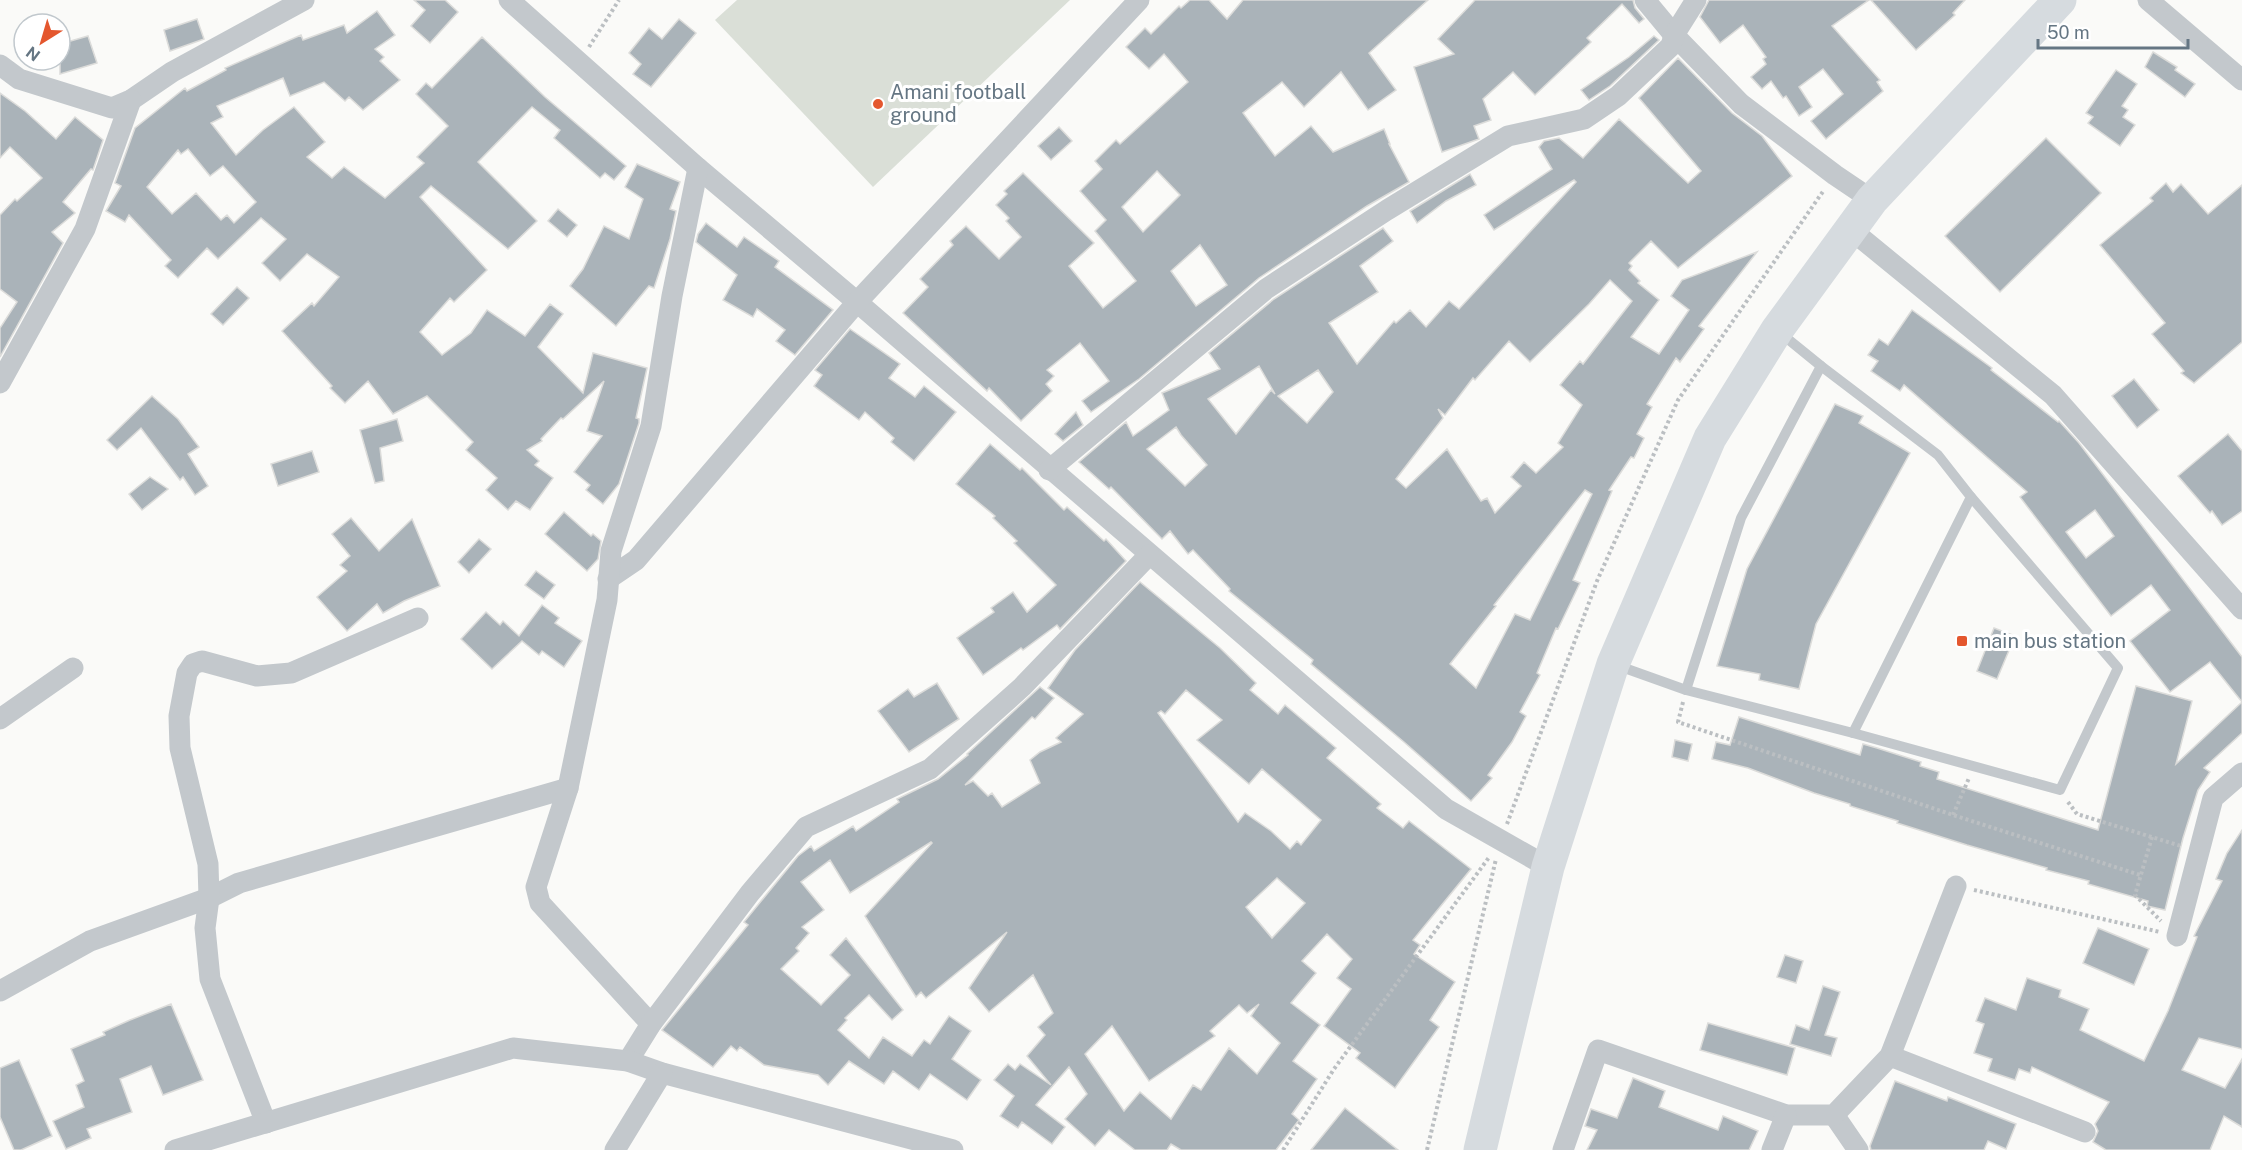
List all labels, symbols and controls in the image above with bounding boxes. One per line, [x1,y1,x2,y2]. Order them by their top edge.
north arrow [12,12,72,72]
scale bar [2038,12,2188,50]
text: 50 m [2047,22,2090,43]
text: N [23,42,44,65]
place label: Amani football ground [890,80,1026,127]
marker: Amani football ground [871,97,885,111]
place label: main bus station [1974,629,2126,653]
marker: main bus station [1955,634,1969,648]

